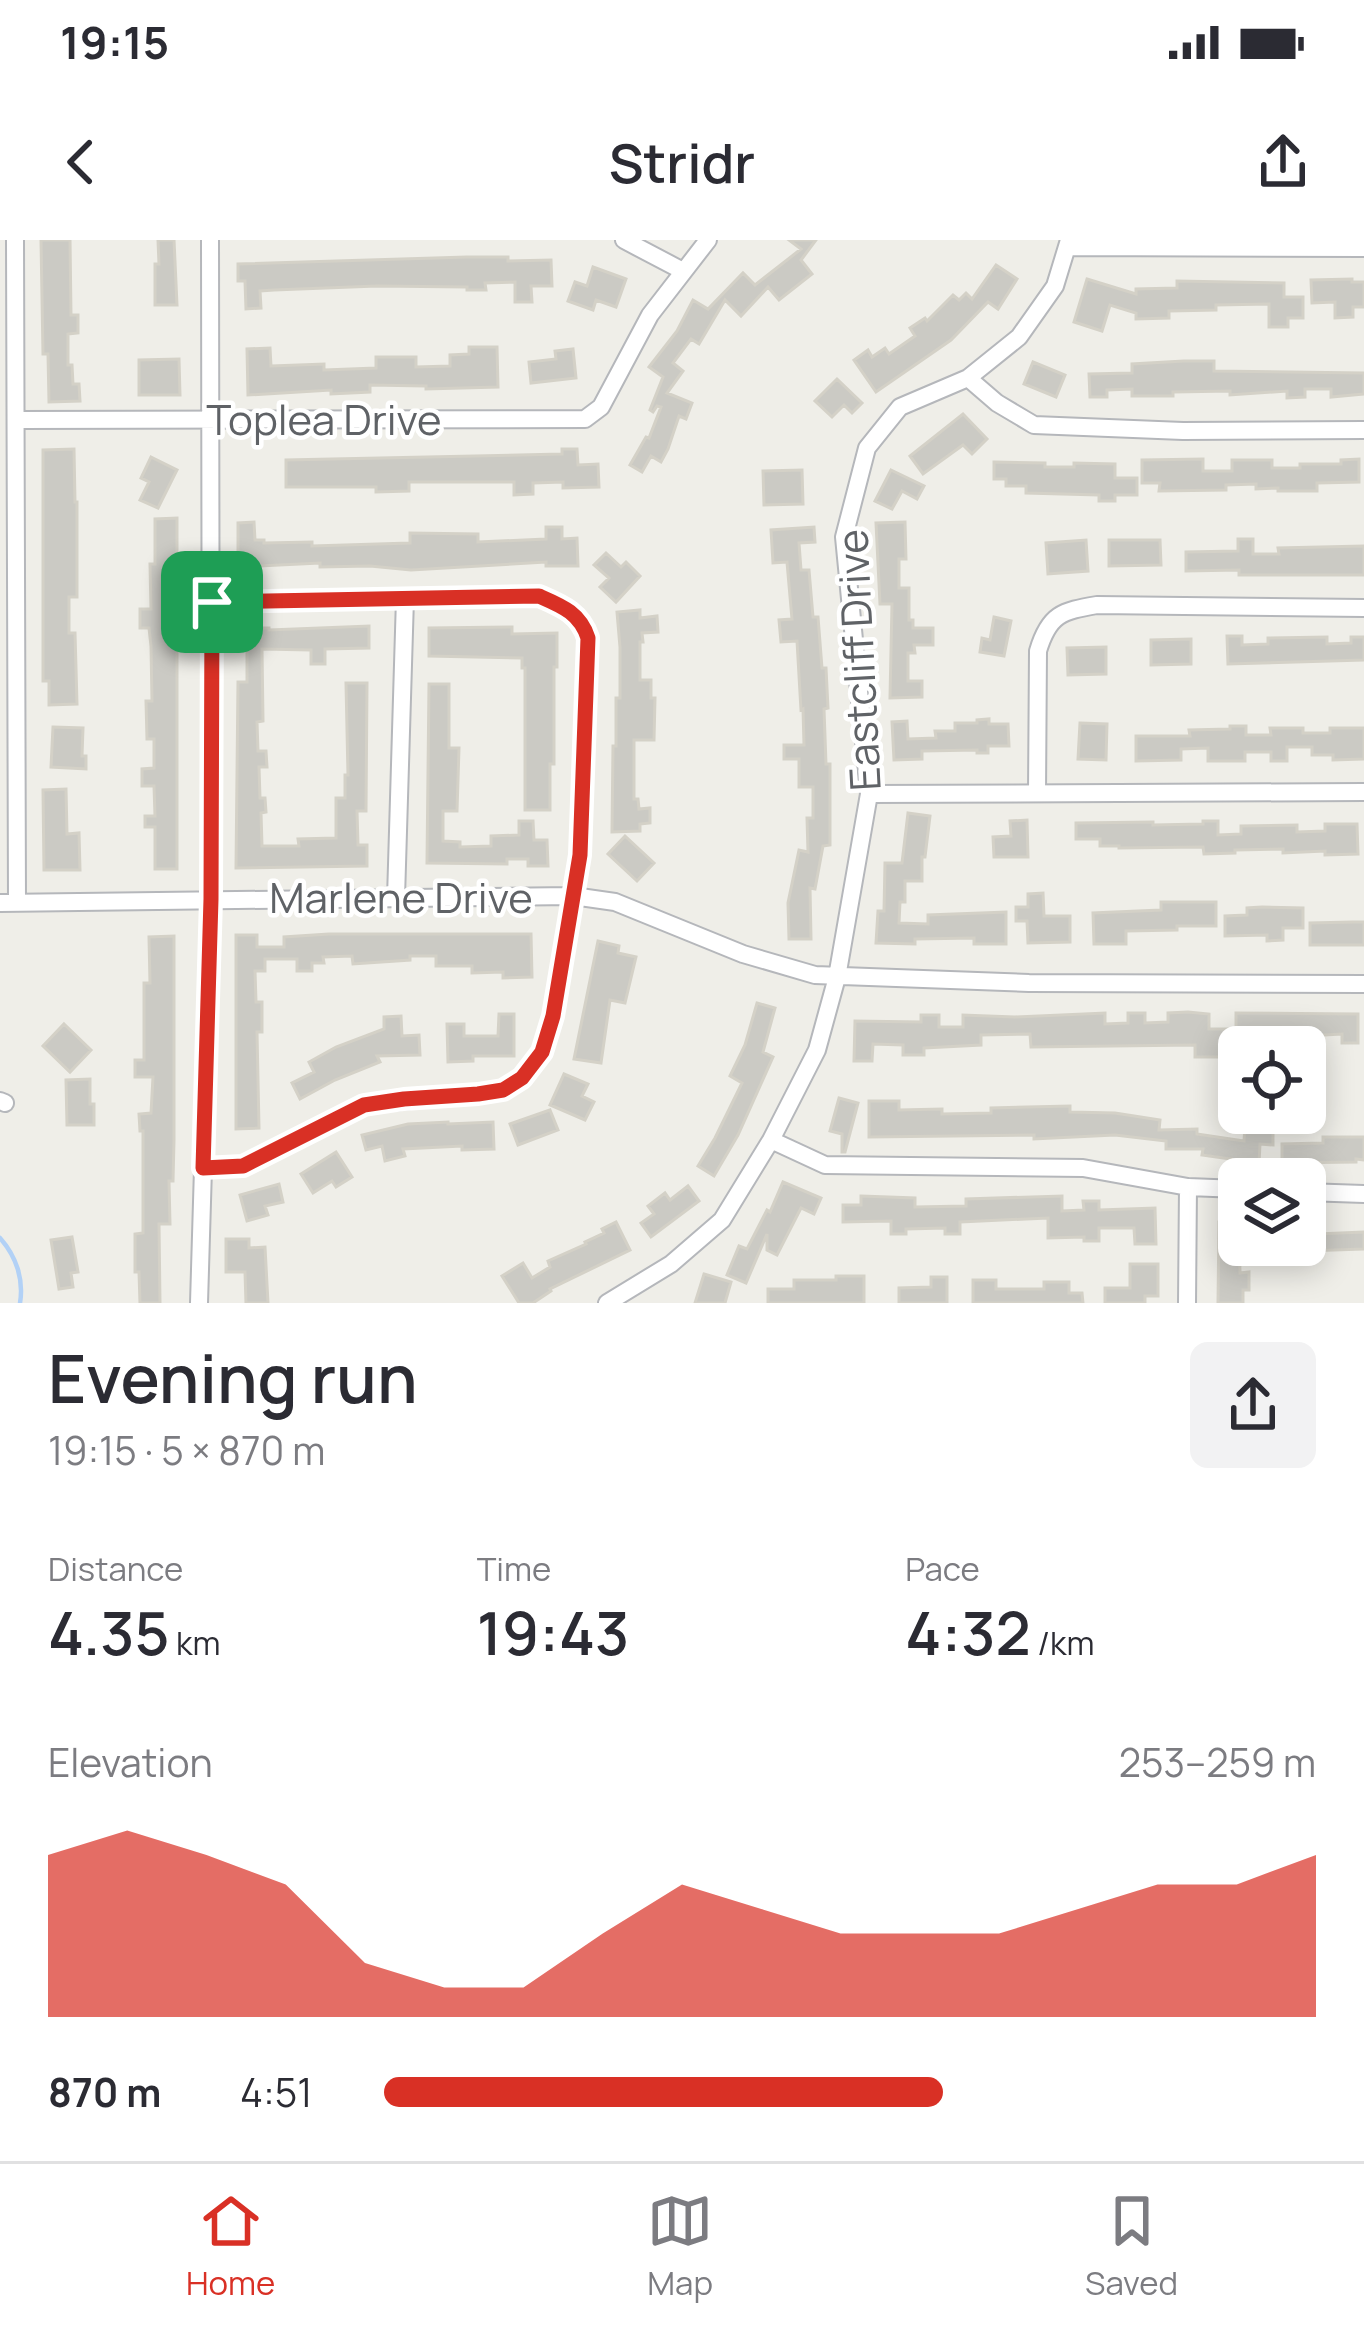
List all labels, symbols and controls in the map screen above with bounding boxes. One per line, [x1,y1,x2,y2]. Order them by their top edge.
text: 19:15 [60,11,169,73]
text: Stridr [609,125,755,199]
icon: back [48,129,114,195]
icon: share [1250,129,1316,195]
street label: Toplea Drive [206,390,442,448]
street label: Eastcliff Drive [822,528,894,792]
pin [161,551,263,653]
icon: arrive [179,569,245,635]
street label: Marlene Drive [269,868,533,926]
map controls [1218,1026,1326,1266]
button: locate [1218,1026,1326,1134]
button: layers [1218,1158,1326,1266]
text: Evening run [48,1333,418,1423]
button: share [1190,1342,1316,1468]
text: 19:15 · 5 × 870 m [48,1423,325,1477]
text: Distance [48,1546,183,1591]
text: Time [477,1546,551,1591]
text: Pace [905,1546,980,1591]
text: 4.35 [48,1591,169,1673]
text: 19:43 [477,1591,629,1673]
text: 4:32 [905,1591,1031,1673]
text: km [169,1620,220,1665]
text: /km [1031,1620,1094,1665]
text: Elevation [48,1735,213,1789]
text: 253–259 m [1119,1735,1316,1789]
text: 870 m [48,2065,161,2119]
text: 4:51 [240,2065,312,2119]
tab: Home [186,2188,275,2305]
tab: Map [647,2188,713,2305]
tab: Saved [1085,2188,1178,2305]

